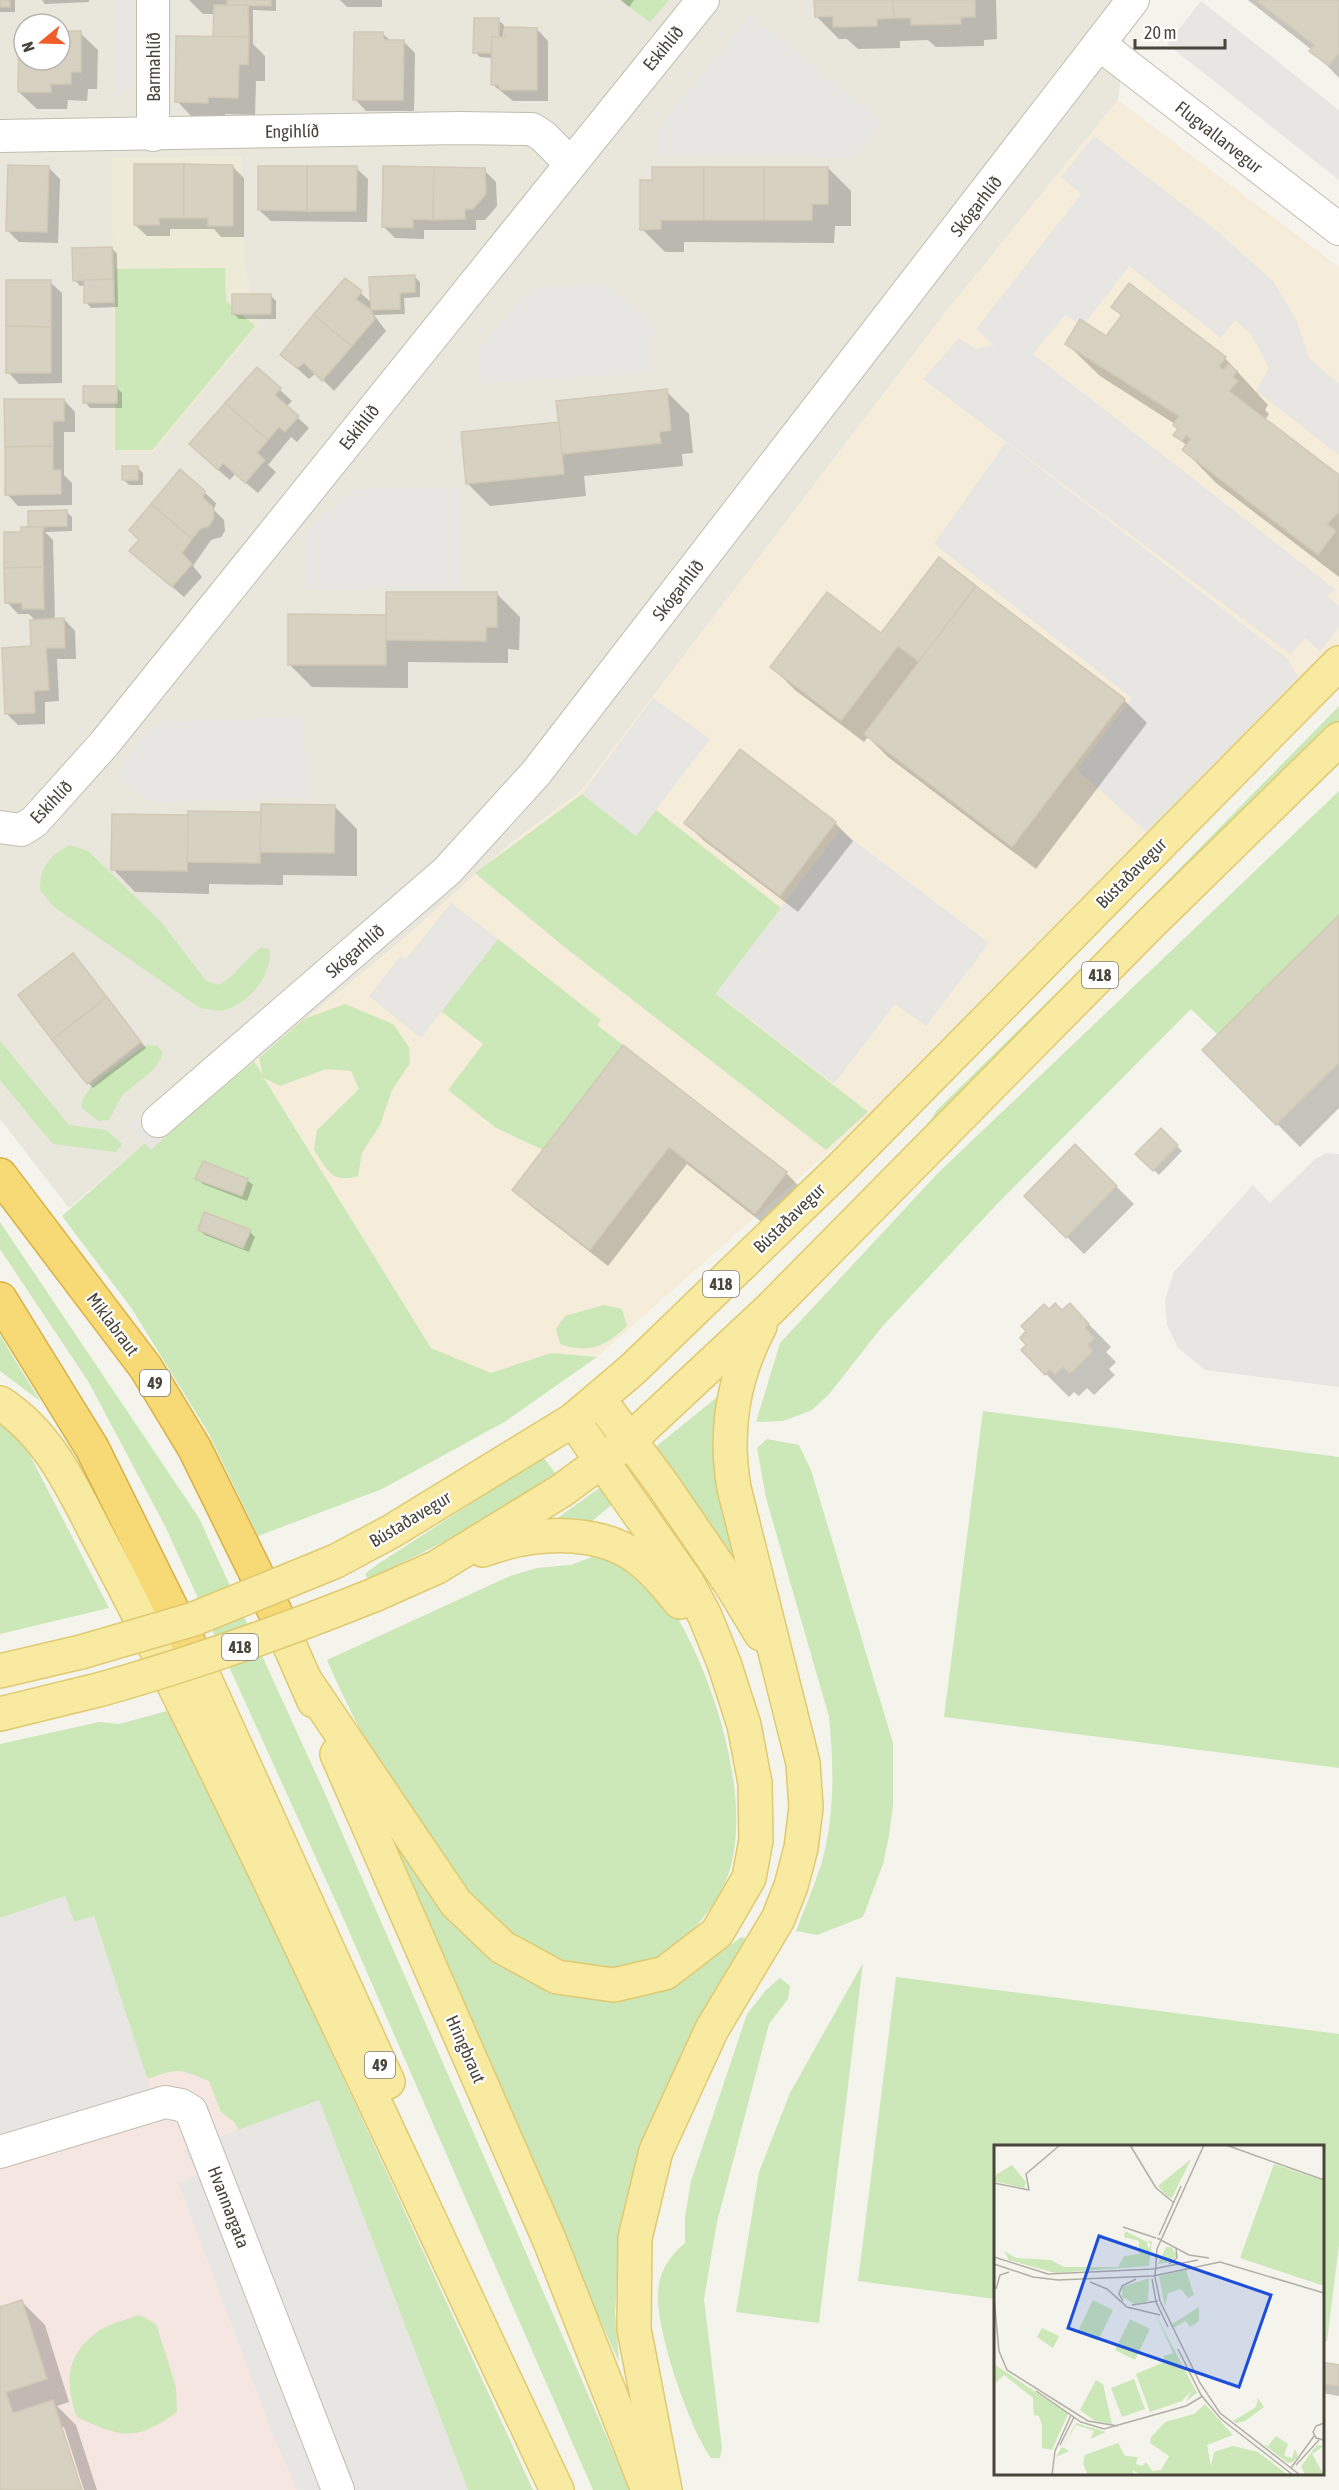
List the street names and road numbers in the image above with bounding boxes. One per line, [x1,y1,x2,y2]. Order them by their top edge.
street label: Eskihlíð [638,21,688,75]
street label: Barmahlíð [143,32,164,102]
street label: Flugvallarvegur [1171,97,1267,178]
street label: Engihlíð [265,120,319,142]
street label: Skógarhlíð [946,172,1006,240]
street label: Eskihlíð [335,400,383,454]
street label: Skógarhlíð [648,556,708,624]
street label: Eskihlíð [26,776,76,828]
street label: Bústaðavegur [1091,833,1171,913]
street label: Skógarhlíð [321,920,389,982]
road number: 418 [1082,962,1118,988]
street label: Bústaðavegur [749,1178,830,1257]
road number: 418 [703,1271,739,1297]
street label: Miklabraut [83,1289,143,1359]
road number: 49 [140,1370,170,1396]
street label: Bústaðavegur [366,1486,455,1551]
road number: 418 [222,1634,258,1660]
street label: Hringbraut [442,2012,490,2086]
road number: 49 [365,2052,395,2078]
street label: Hvannargata [204,2163,254,2251]

